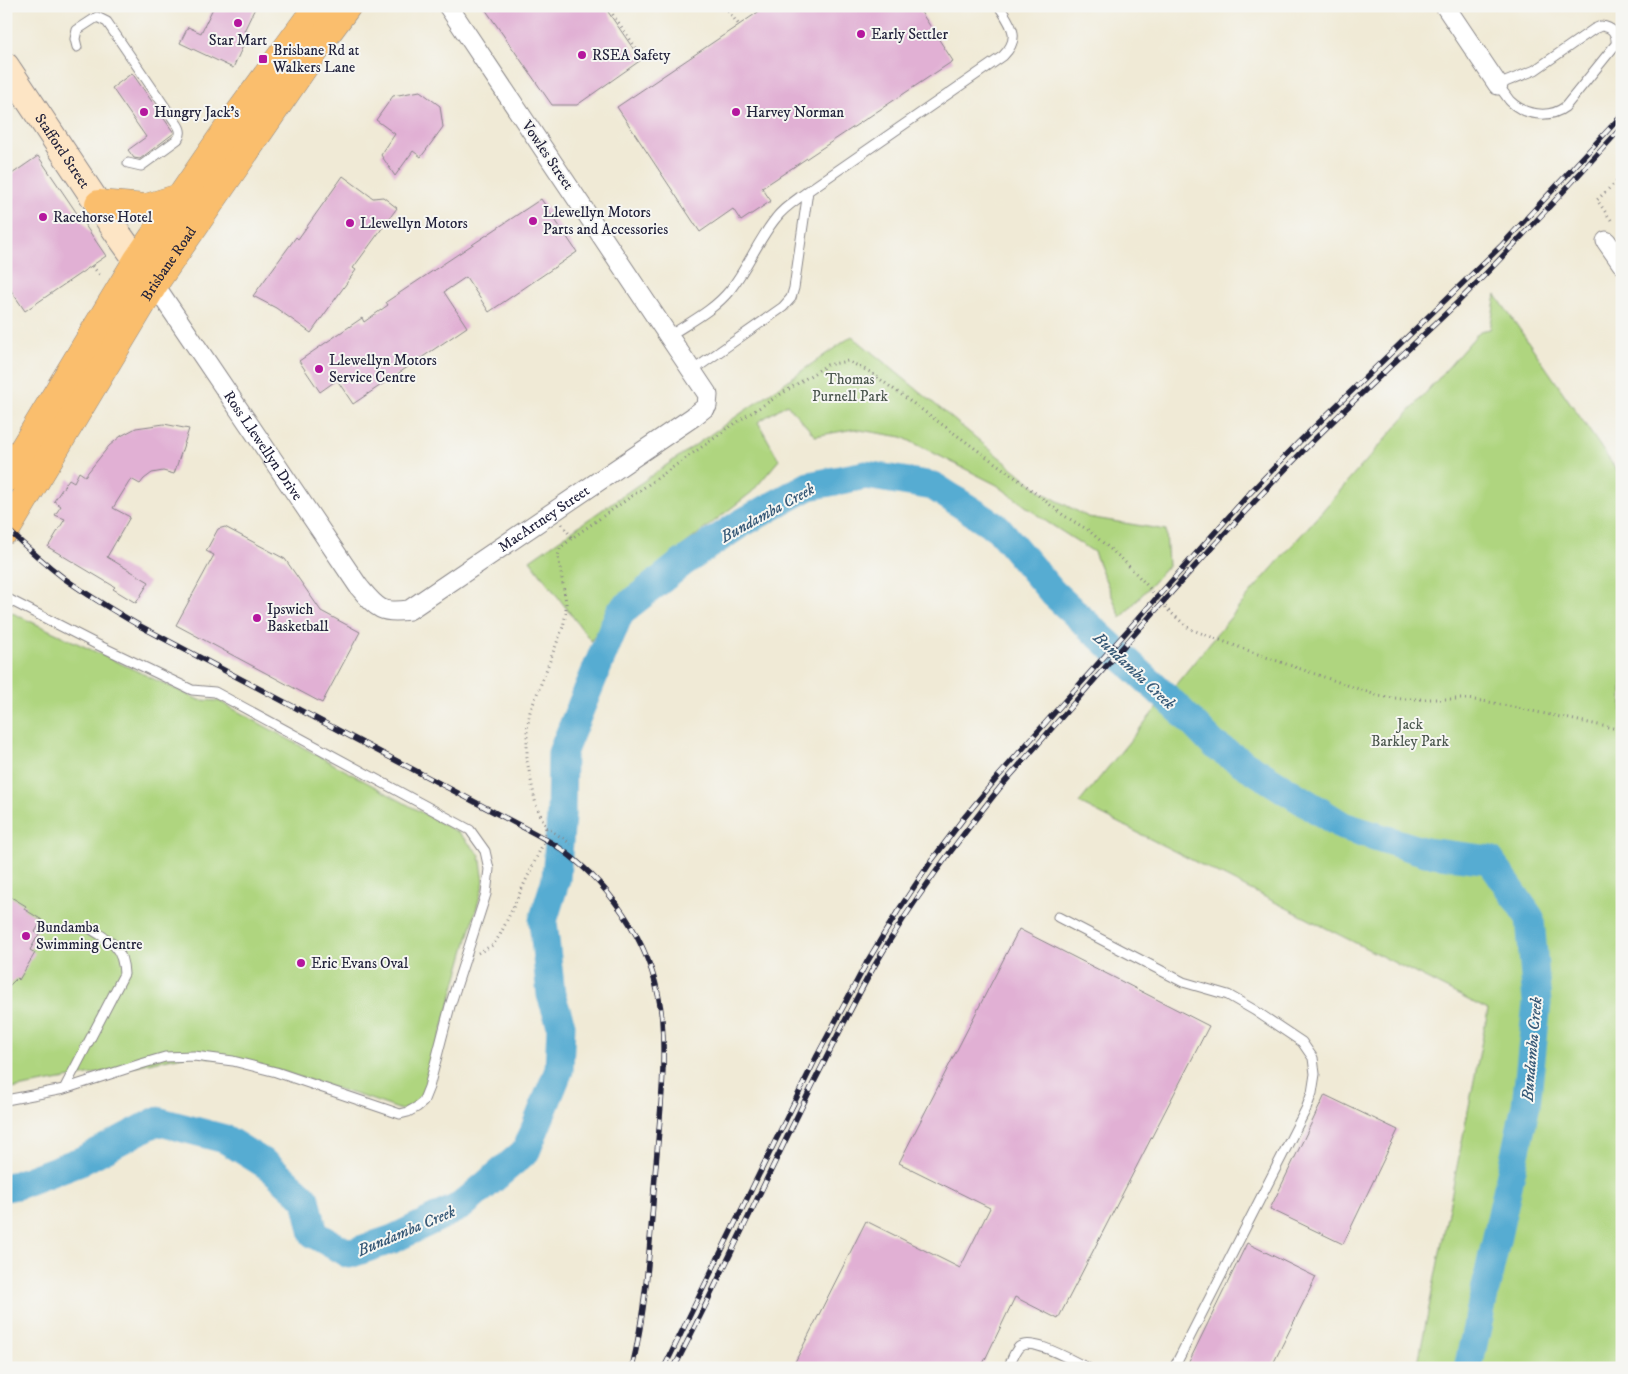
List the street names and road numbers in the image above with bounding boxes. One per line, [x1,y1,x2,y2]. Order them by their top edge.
street label: Stafford Street [30,110,94,193]
street label: Vowles Street [517,116,578,194]
street label: Brisbane Road [137,223,201,304]
street label: Ross Llewellyn Drive [219,387,307,504]
street label: MacArtney Street [495,481,593,557]

